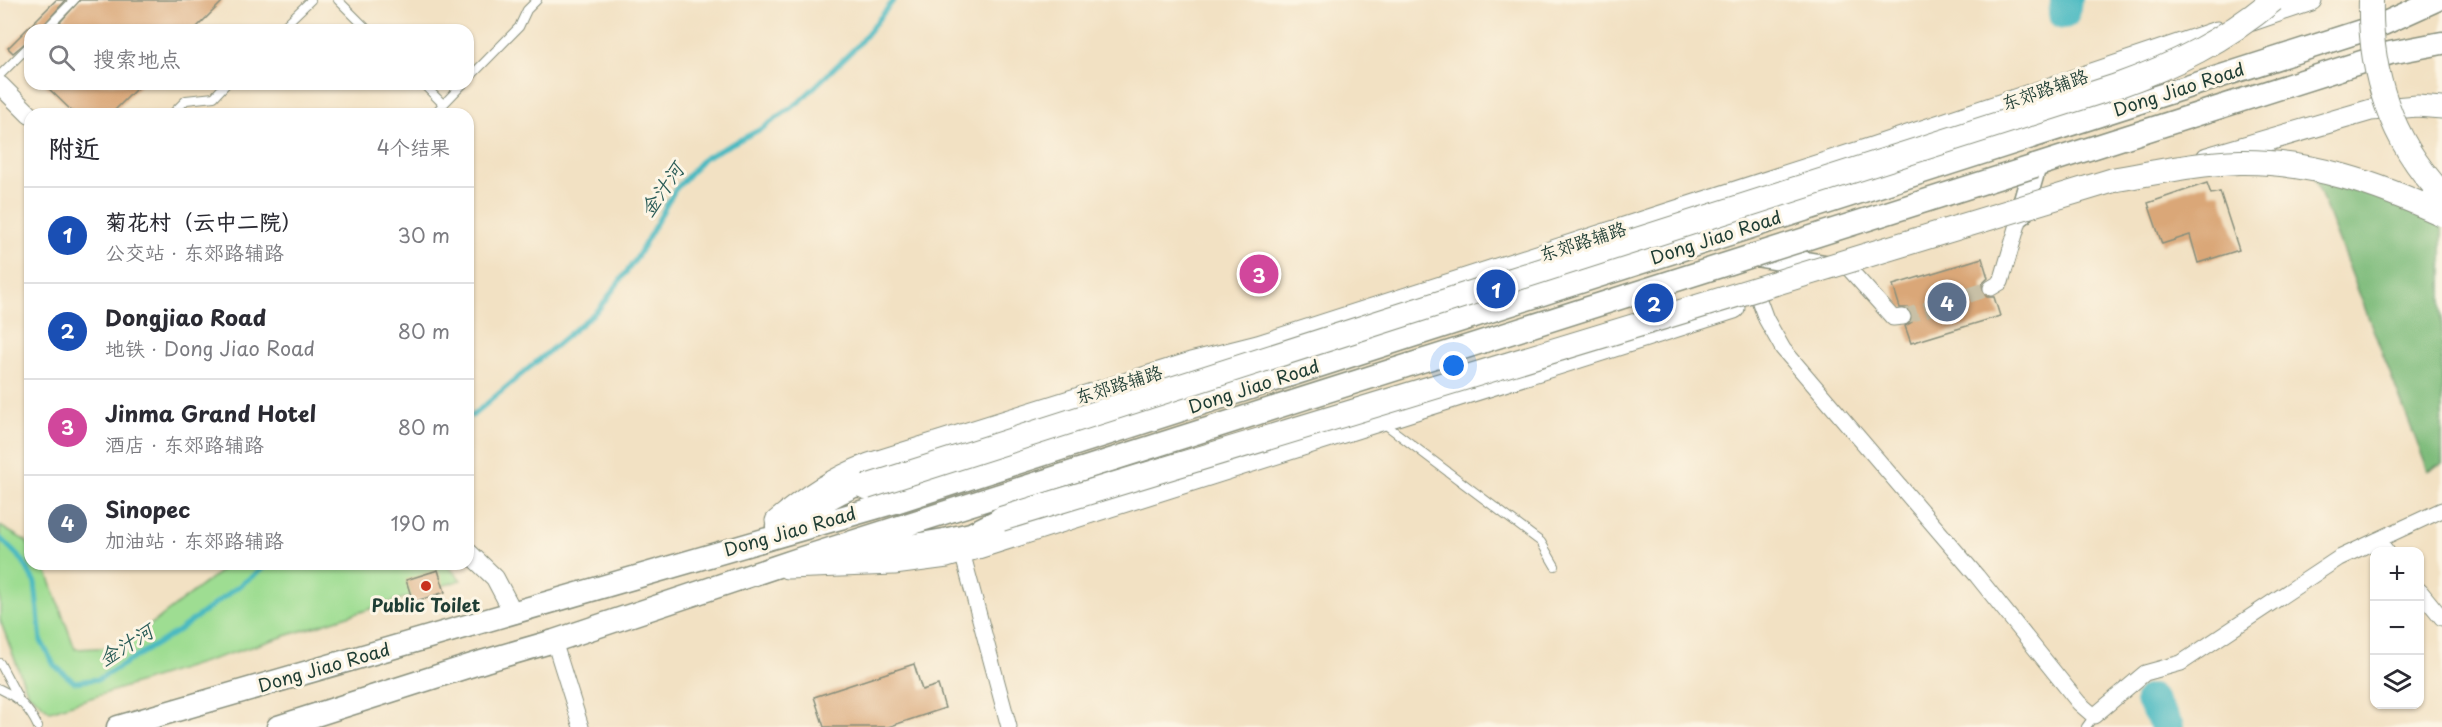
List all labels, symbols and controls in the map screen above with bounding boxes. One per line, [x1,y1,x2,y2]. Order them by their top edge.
search box [24,24,474,90]
icon: search [45,41,78,74]
text: 搜索地点 [93,41,181,74]
street label: Dong Jiao Road [2110,55,2247,122]
street label: 东郊路辅路 [1998,61,2091,116]
text: 附近 [48,128,100,167]
text: 4个结果 [377,132,450,162]
water label: 金汁河 [632,154,692,223]
street label: Dong Jiao Road [1647,203,1784,270]
text: 菊花村（云中二院） [105,204,303,237]
street label: 东郊路辅路 [1536,214,1630,267]
text: 1 [63,220,72,250]
text: 30 m [397,220,450,250]
text: 公交站 · 东郊路辅路 [105,237,284,267]
pin: 3 [1240,252,1278,296]
pin: 1 [1476,266,1516,312]
pin: 2 [1634,280,1674,326]
pin: 4 [1928,280,1966,324]
text: Dongjiao Road [105,300,266,333]
text: 2 [60,316,75,346]
text: 80 m [398,316,450,346]
text: 地铁 · Dong Jiao Road [105,333,315,363]
your location [1439,351,1468,380]
street label: Dong Jiao Road [1185,352,1322,419]
street label: 东郊路辅路 [1072,357,1166,410]
text: Jinma Grand Hotel [105,396,316,429]
text: 3 [61,412,74,442]
text: 80 m [398,412,450,442]
text: 酒店 · 东郊路辅路 [105,429,264,459]
text: Sinopec [105,492,190,525]
street label: Dong Jiao Road [720,499,859,562]
text: 4 [61,508,74,538]
text: 190 m [391,508,450,538]
text: 加油站 · 东郊路辅路 [105,525,284,555]
map controls [2370,547,2424,709]
button: + [2370,547,2424,601]
marker: Public Toilet [419,579,433,593]
place label: Public Toilet [372,591,481,618]
button: − [2370,601,2424,655]
water label: 金汁河 [92,614,161,673]
street label: Dong Jiao Road [254,635,393,698]
button: layers [2370,655,2424,709]

